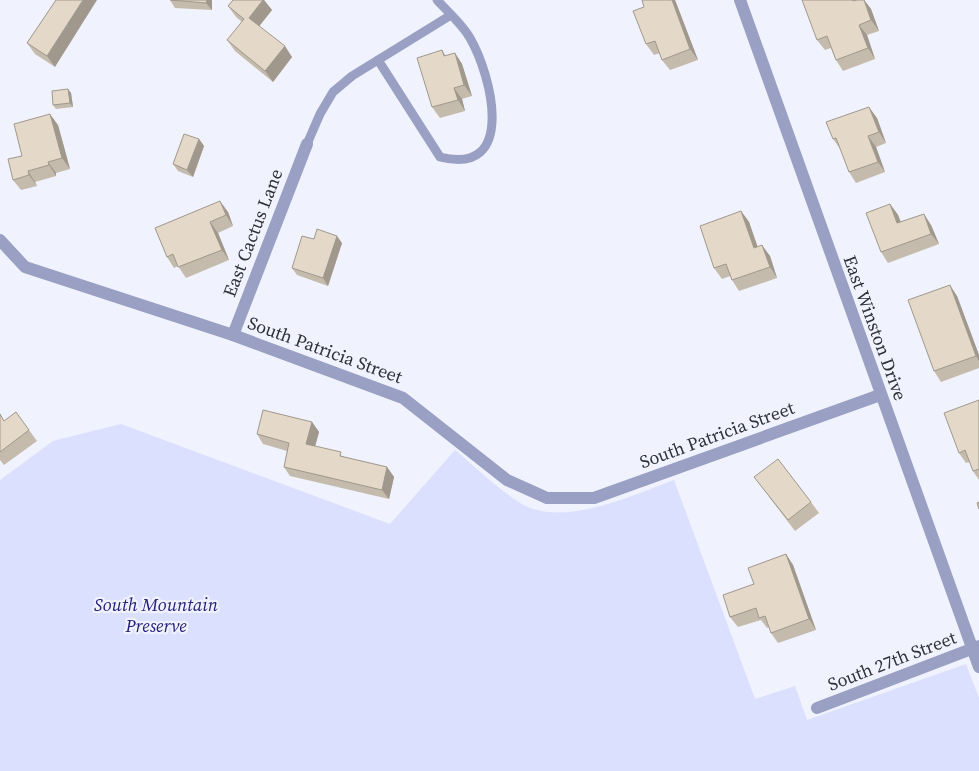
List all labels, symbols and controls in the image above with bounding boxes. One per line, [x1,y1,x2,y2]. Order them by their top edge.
street label: East Cactus Lane [217,165,288,301]
street label: East Winston Drive [838,252,913,404]
street label: South Patricia Street [244,310,406,389]
street label: South Patricia Street [636,395,798,474]
park label: South Mountain Preserve [94,592,218,638]
street label: South 27th Street [824,625,960,697]

